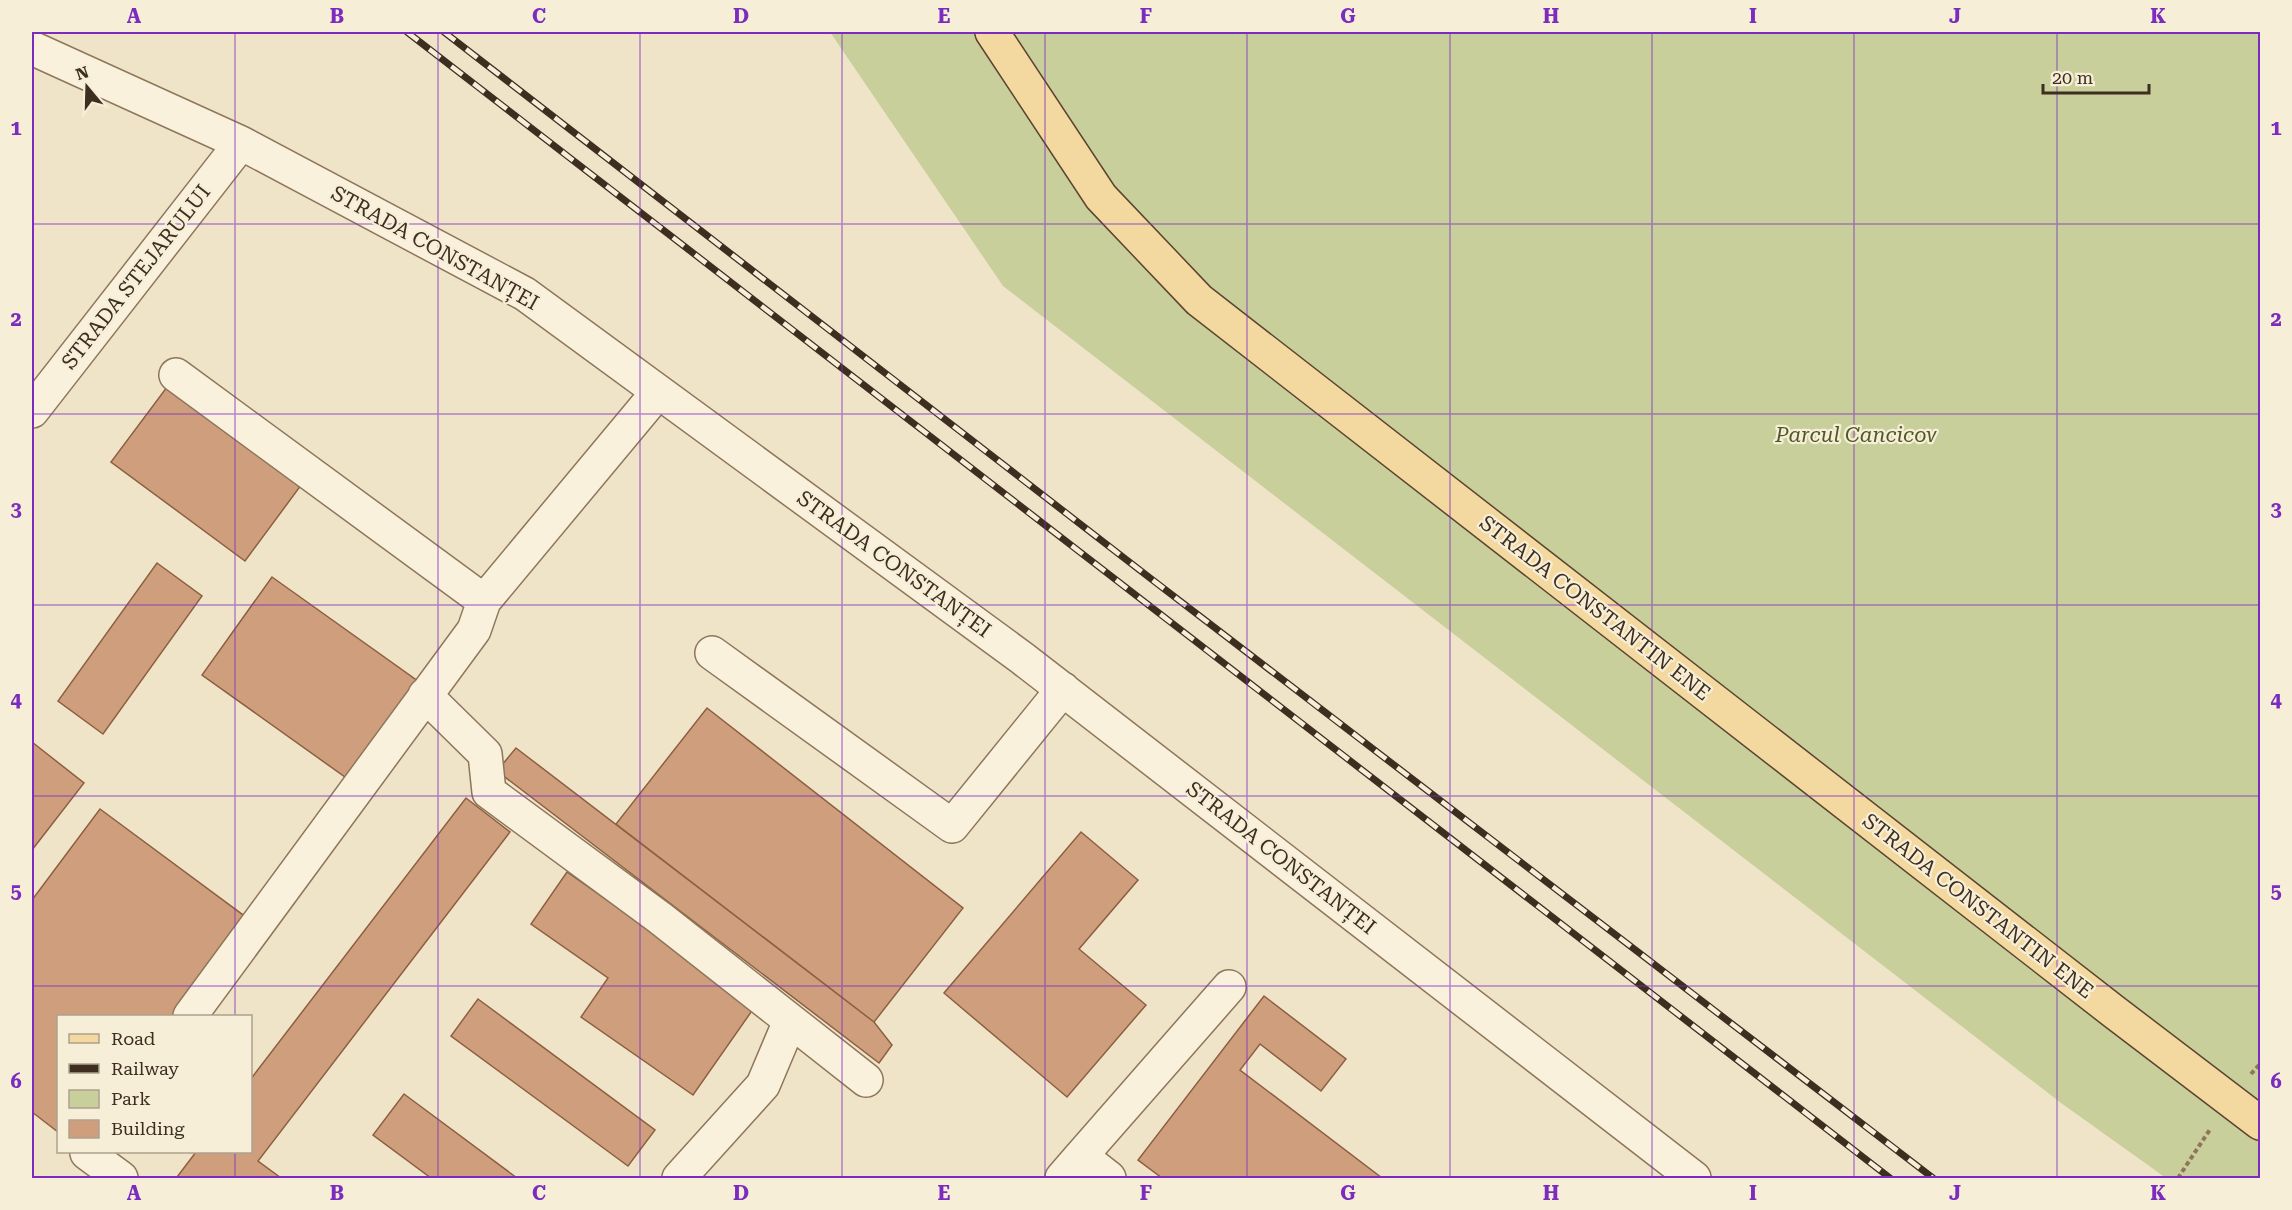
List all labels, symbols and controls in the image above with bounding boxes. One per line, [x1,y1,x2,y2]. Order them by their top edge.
text: A [127,4,142,28]
text: B [330,4,344,28]
text: C [532,4,546,28]
text: D [733,4,749,28]
text: E [938,4,951,28]
text: F [1140,4,1152,28]
text: G [1340,4,1356,28]
text: H [1543,4,1559,28]
text: I [1749,4,1757,28]
text: J [1949,4,1961,28]
text: K [2150,4,2166,28]
north arrow [57,57,117,117]
scale bar [2043,57,2150,95]
text: N [73,62,91,84]
text: 20 m [2052,67,2093,88]
text: 1 [10,116,22,140]
text: 1 [2270,116,2282,140]
street label: STRADA STEJARULUI [57,180,215,374]
street label: STRADA CONSTANȚEI [326,181,543,317]
text: 2 [10,307,22,331]
text: 2 [2270,307,2282,331]
park label: Parcul Cancicov [1774,423,1937,447]
street label: STRADA CONSTANȚEI [791,486,996,644]
text: 3 [10,497,22,521]
text: 3 [2270,497,2282,521]
street label: STRADA CONSTANTIN ENE [1475,511,1715,705]
text: 4 [10,688,22,712]
text: 4 [2270,688,2282,712]
street label: STRADA CONSTANȚEI [1180,777,1380,941]
street label: STRADA CONSTANTIN ENE [1858,809,2098,1003]
text: 5 [10,879,22,903]
text: 5 [2270,879,2282,903]
legend [57,1015,252,1153]
text: Road [111,1028,156,1049]
text: Railway [111,1058,179,1079]
text: 6 [10,1069,22,1093]
text: 6 [2270,1069,2282,1093]
text: Park [111,1088,151,1109]
text: Building [111,1118,185,1139]
text: A [127,1181,142,1205]
text: B [330,1181,344,1205]
text: C [532,1181,546,1205]
text: D [733,1181,749,1205]
text: E [938,1181,951,1205]
text: F [1140,1181,1152,1205]
text: G [1340,1181,1356,1205]
text: H [1543,1181,1559,1205]
text: I [1749,1181,1757,1205]
text: J [1949,1181,1961,1205]
text: K [2150,1181,2166,1205]

